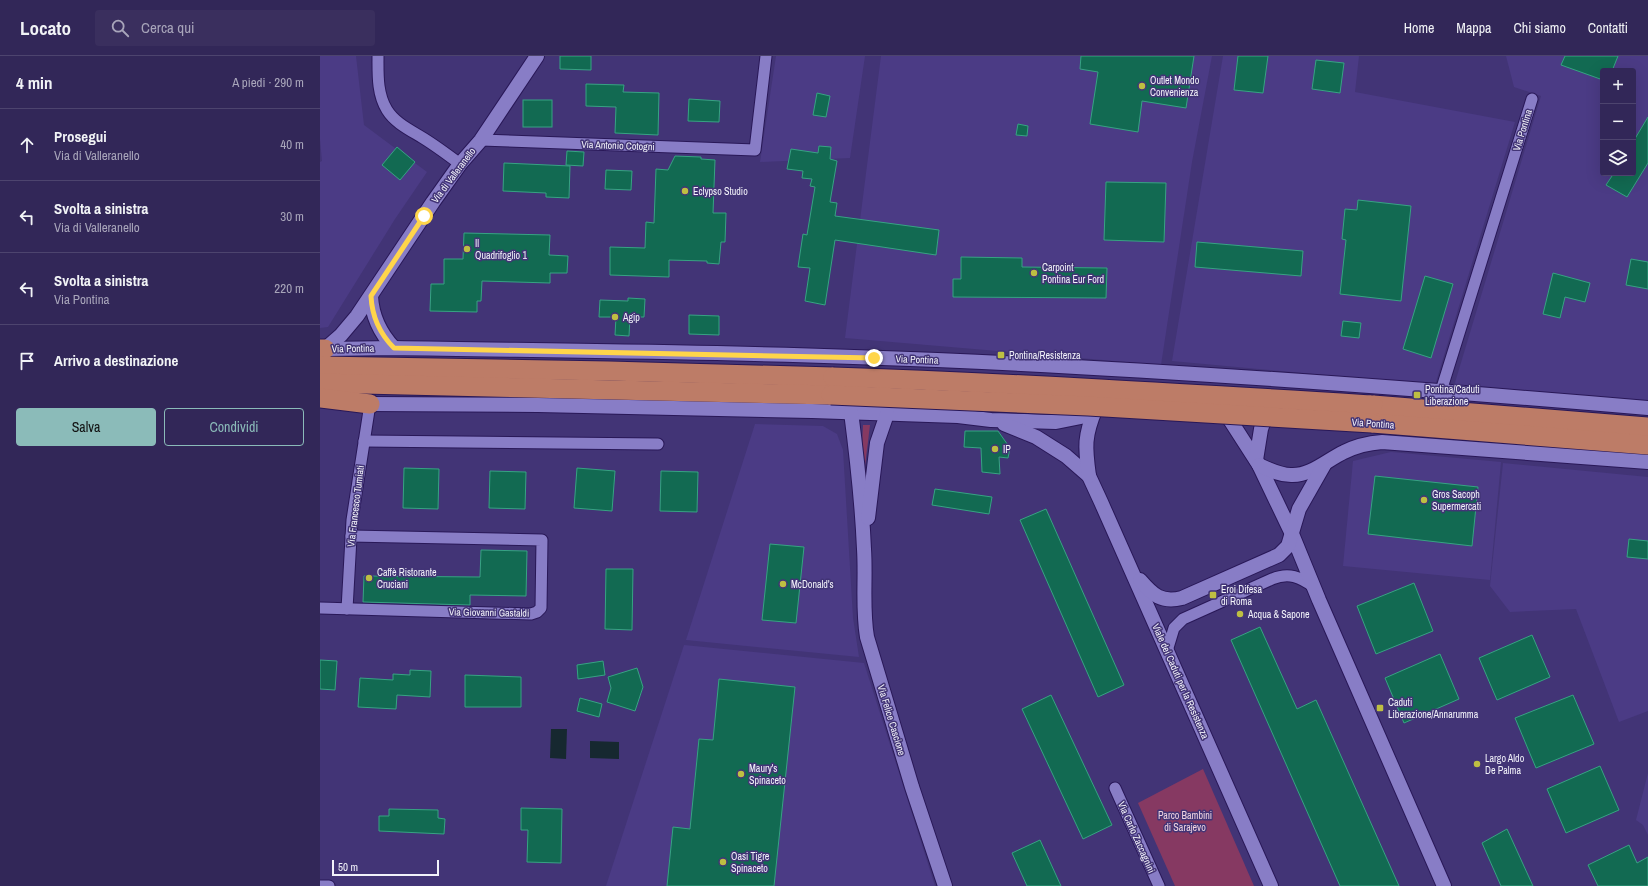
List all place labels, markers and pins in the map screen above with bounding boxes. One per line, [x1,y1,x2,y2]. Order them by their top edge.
place label: Outlet Mondo Convenienza [1150,74,1200,99]
marker: Outlet Mondo Convenienza [1137,81,1147,91]
place label: Eclypso Studio [693,185,748,198]
marker: Eclypso Studio [680,186,690,196]
place label: Il Quadrifoglio 1 [475,237,527,262]
marker: Il Quadrifoglio 1 [462,244,472,254]
place label: Carpoint Pontina Eur Ford [1042,261,1104,286]
marker: Carpoint Pontina Eur Ford [1029,268,1039,278]
place label: Agip [622,311,640,324]
marker: Agip [610,312,620,322]
place label: Pontina/Resistenza [1009,349,1081,362]
marker: Pontina/Resistenza [996,350,1006,360]
place label: Pontina/Caduti Liberazione [1425,383,1480,408]
marker: Pontina/Caduti Liberazione [1412,390,1422,400]
place label: IP [1003,443,1011,456]
marker: IP [990,444,1000,454]
place label: Gros Sacoph Supermercati [1432,488,1481,513]
marker: Gros Sacoph Supermercati [1419,495,1429,505]
place label: Caffè Ristorante Cruciani [377,566,437,591]
marker: Caffè Ristorante Cruciani [364,573,374,583]
place label: McDonald's [791,578,834,591]
marker: McDonald's [778,579,788,589]
place label: Eroi Difesa di Roma [1221,583,1262,608]
marker: Eroi Difesa di Roma [1208,590,1218,600]
place label: Acqua & Sapone [1247,608,1310,621]
marker: Acqua & Sapone [1235,609,1245,619]
place label: Caduti Liberazione/Annarumma [1388,696,1479,721]
marker: Caduti Liberazione/Annarumma [1375,703,1385,713]
place label: Largo Aldo De Palma [1485,752,1525,777]
marker: Largo Aldo De Palma [1472,759,1482,769]
place label: Maury's Spinaceto [749,762,786,787]
marker: Maury's Spinaceto [736,769,746,779]
place label: Oasi Tigre Spinaceto [731,850,770,875]
marker: Oasi Tigre Spinaceto [718,857,728,867]

